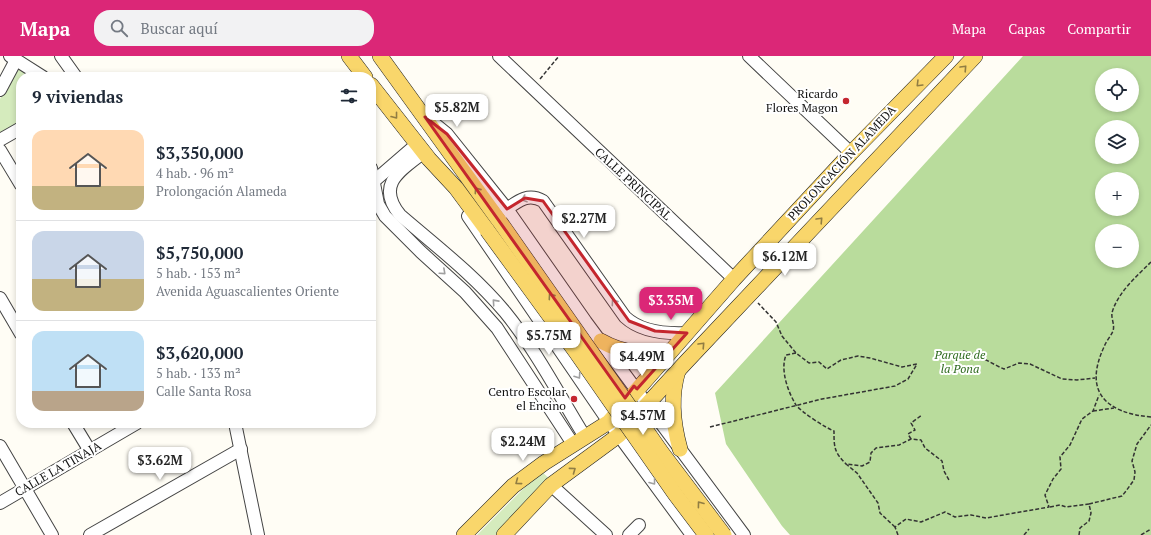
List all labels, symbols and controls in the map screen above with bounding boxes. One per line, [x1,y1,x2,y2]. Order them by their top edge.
search box [94,10,374,46]
text: Mapa [20,16,70,41]
icon: search [108,17,130,39]
text: Buscar aquí [140,18,218,38]
text: Mapa [952,19,986,38]
text: Capas [1008,19,1045,38]
text: Compartir [1067,19,1131,38]
one-way arrow [959,65,967,73]
map controls [1095,68,1139,268]
button: locate [1095,68,1139,112]
one-way arrow [916,79,924,87]
text: 9 viviendas [32,85,123,108]
icon: filters [338,85,360,107]
place label: Ricardo Flores Magon [766,86,838,115]
pin: $5.82M [424,94,490,128]
marker: Ricardo Flores Magon [841,96,851,106]
text: $5.82M [434,98,480,116]
street label: PROLONGACIÓN ALAMEDA [784,101,899,223]
one-way arrow [390,111,397,118]
button: layers [1095,120,1139,164]
text: $3,350,000 [156,141,243,164]
street label: CALLE PRINCIPAL [592,144,675,223]
icon: home [64,146,112,194]
text: 4 hab. · 96 m² [156,164,234,182]
button: + [1095,172,1139,216]
text: Prolongación Alameda [156,182,287,200]
one-way arrow [475,188,482,195]
one-way arrow [520,195,527,203]
pin: $2.27M [551,205,617,239]
text: $2.27M [561,209,607,227]
one-way arrow [815,217,823,225]
button: − [1095,224,1139,268]
text: $5,750,000 [156,241,243,264]
pin: $6.12M [752,243,818,277]
icon: home [64,247,112,295]
text: $6.12M [762,247,808,265]
text: 5 hab. · 153 m² [156,264,241,282]
one-way arrow [438,268,446,275]
text: Avenida Aguascalientes Oriente [156,282,339,300]
pin: $3.35M [638,287,704,321]
text: $3.35M [648,291,694,309]
one-way arrow [548,293,556,300]
one-way arrow [493,299,500,306]
one-way arrow [611,299,619,306]
pin: $5.75M [516,322,582,356]
text: $5.75M [526,326,572,344]
text: $3,620,000 [156,341,243,364]
one-way arrow [697,342,705,350]
pin: $4.49M [609,343,675,377]
icon: home [64,347,112,395]
text: $4.49M [619,347,665,365]
park label: Parque de la Pona [934,347,986,376]
text: 5 hab. · 133 m² [156,364,241,382]
one-way arrow [573,372,581,379]
text: Calle Santa Rosa [156,382,252,400]
place label: Centro Escolar el Encino [488,384,566,413]
marker: Centro Escolar el Encino [569,394,579,404]
pin: $4.57M [610,402,676,436]
text: $4.57M [620,406,666,424]
pin: $2.24M [490,428,556,462]
text: $2.24M [500,432,546,450]
street label: CALLE LA TINAJA [12,437,104,499]
pin: $3.62M [127,447,193,481]
text: $3.62M [137,451,183,469]
one-way arrow [568,467,575,474]
one-way arrow [515,477,522,484]
one-way arrow [648,478,655,485]
one-way arrow [698,501,705,508]

